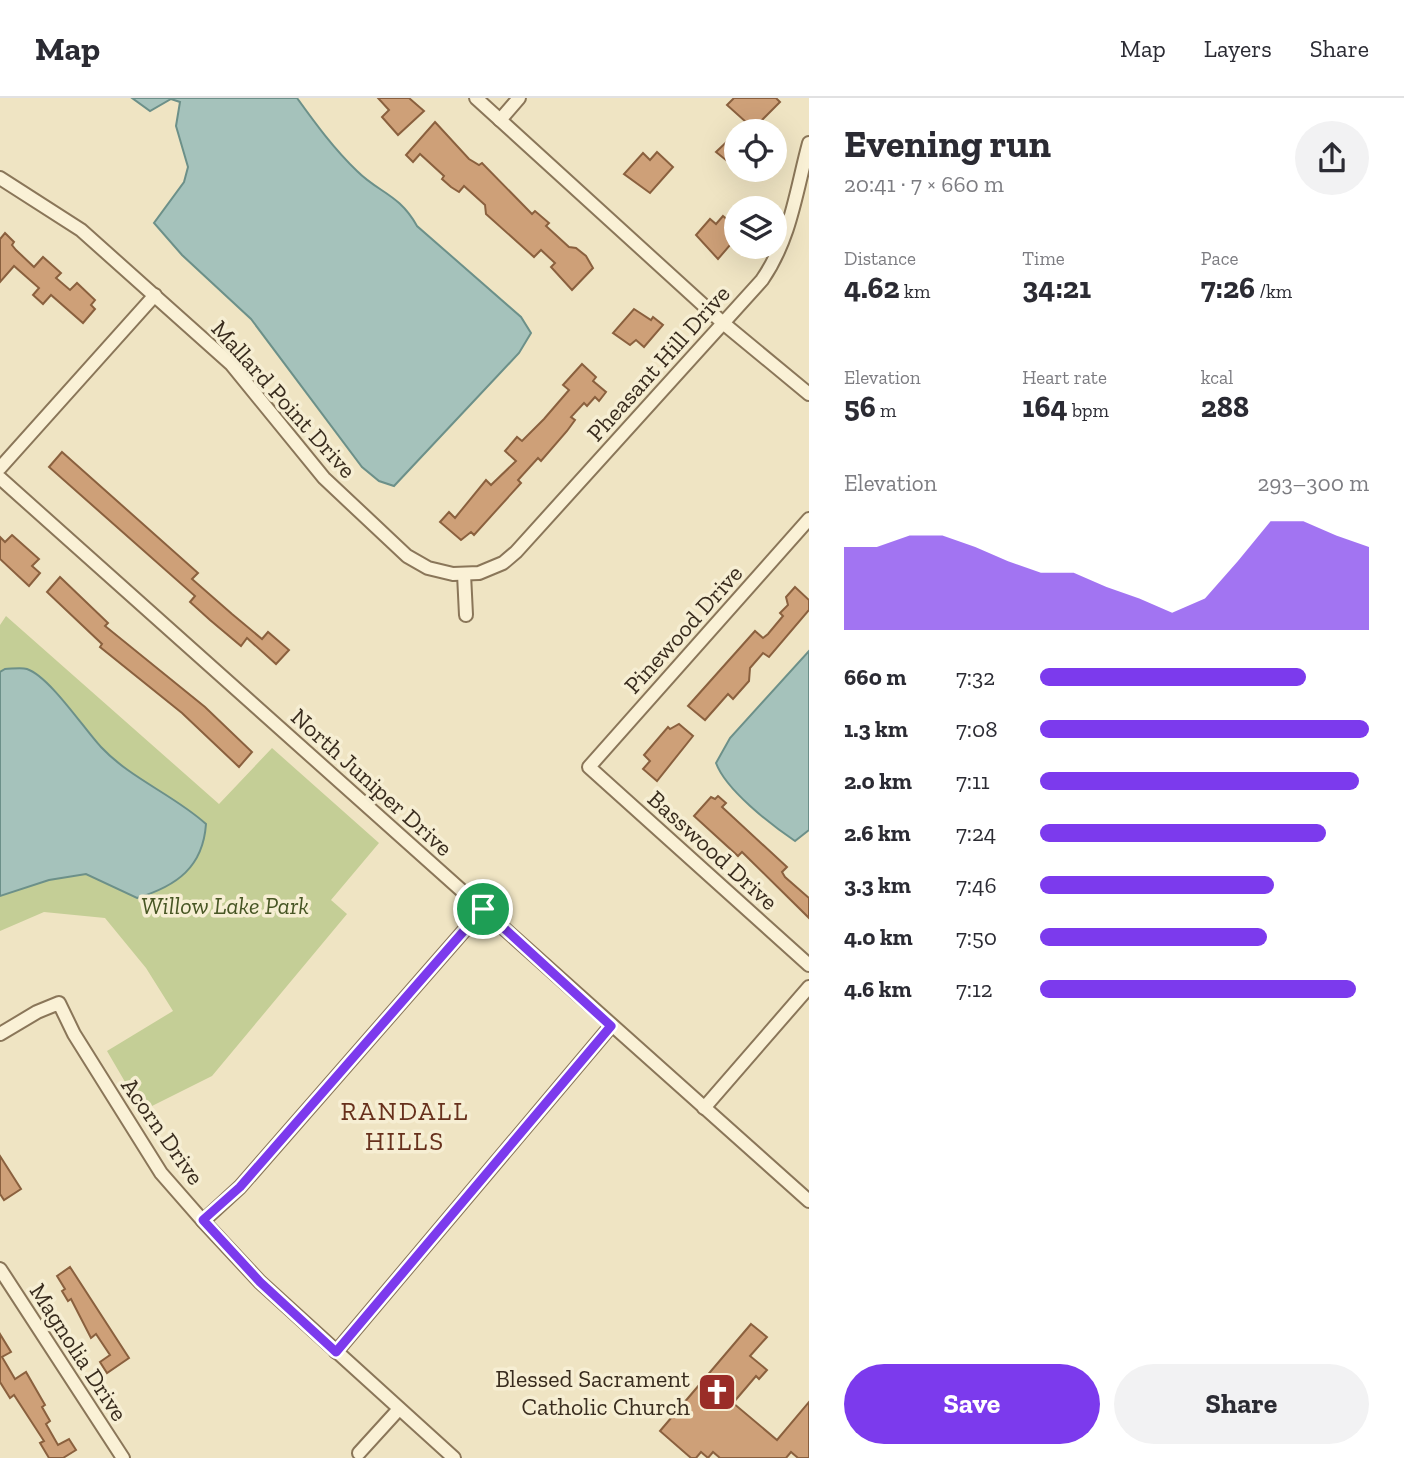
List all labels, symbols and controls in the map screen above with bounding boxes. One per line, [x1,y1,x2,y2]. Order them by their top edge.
text: Map [35,29,100,68]
text: Map [1120,34,1166,63]
text: Layers [1204,34,1272,63]
text: Share [1310,34,1369,63]
map controls [724,119,787,259]
button: locate [724,119,787,182]
text: Evening run [844,121,1051,167]
button: share [1295,121,1369,195]
text: 20:41 · 7 × 660 m [844,170,1004,198]
button: layers [724,196,787,259]
text: Distance [844,247,916,270]
text: Time [1022,247,1065,270]
text: Pace [1201,247,1238,270]
text: 4.62 [844,270,900,306]
text: 34:21 [1022,270,1091,306]
text: 7:26 [1201,270,1255,306]
street label: Pheasant Hill Drive [580,279,736,447]
text: km [900,280,930,303]
text: /km [1255,280,1292,303]
street label: Mallard Point Drive [205,314,363,484]
text: Elevation [844,366,921,389]
text: Heart rate [1022,366,1107,389]
text: kcal [1201,366,1233,389]
text: 56 [844,389,876,425]
text: 164 [1022,389,1068,425]
text: 288 [1201,389,1249,425]
text: m [876,399,896,422]
text: bpm [1068,399,1109,422]
text: Elevation [844,469,937,497]
text: 293–300 m [1257,469,1369,497]
street label: Pinewood Drive [618,559,748,699]
text: 660 m [844,663,906,691]
text: 7:32 [956,663,995,691]
street label: North Juniper Drive [285,702,459,862]
text: 1.3 km [844,715,908,743]
text: 7:08 [956,715,998,743]
text: 2.0 km [844,767,912,795]
text: 7:11 [956,767,990,795]
street label: Basswood Drive [642,784,784,916]
text: 2.6 km [844,819,911,847]
text: 7:24 [956,819,996,847]
text: 3.3 km [844,871,911,899]
text: 7:46 [956,871,997,899]
pin [453,879,513,939]
icon: arrive [464,890,502,928]
park label: Willow Lake Park [141,891,309,920]
text: 4.0 km [844,923,913,951]
text: 7:50 [956,923,997,951]
text: 4.6 km [844,975,912,1003]
text: 7:12 [956,975,993,1003]
street label: Acorn Drive [115,1072,211,1190]
district label: RANDALL HILLS [341,1095,469,1157]
street label: Magnolia Drive [24,1278,134,1426]
place label: Blessed Sacrament Catholic Church [495,1364,691,1421]
button: Save [844,1364,1100,1444]
button: Share [1114,1364,1369,1444]
church icon: Blessed Sacrament Catholic Church [696,1371,738,1413]

